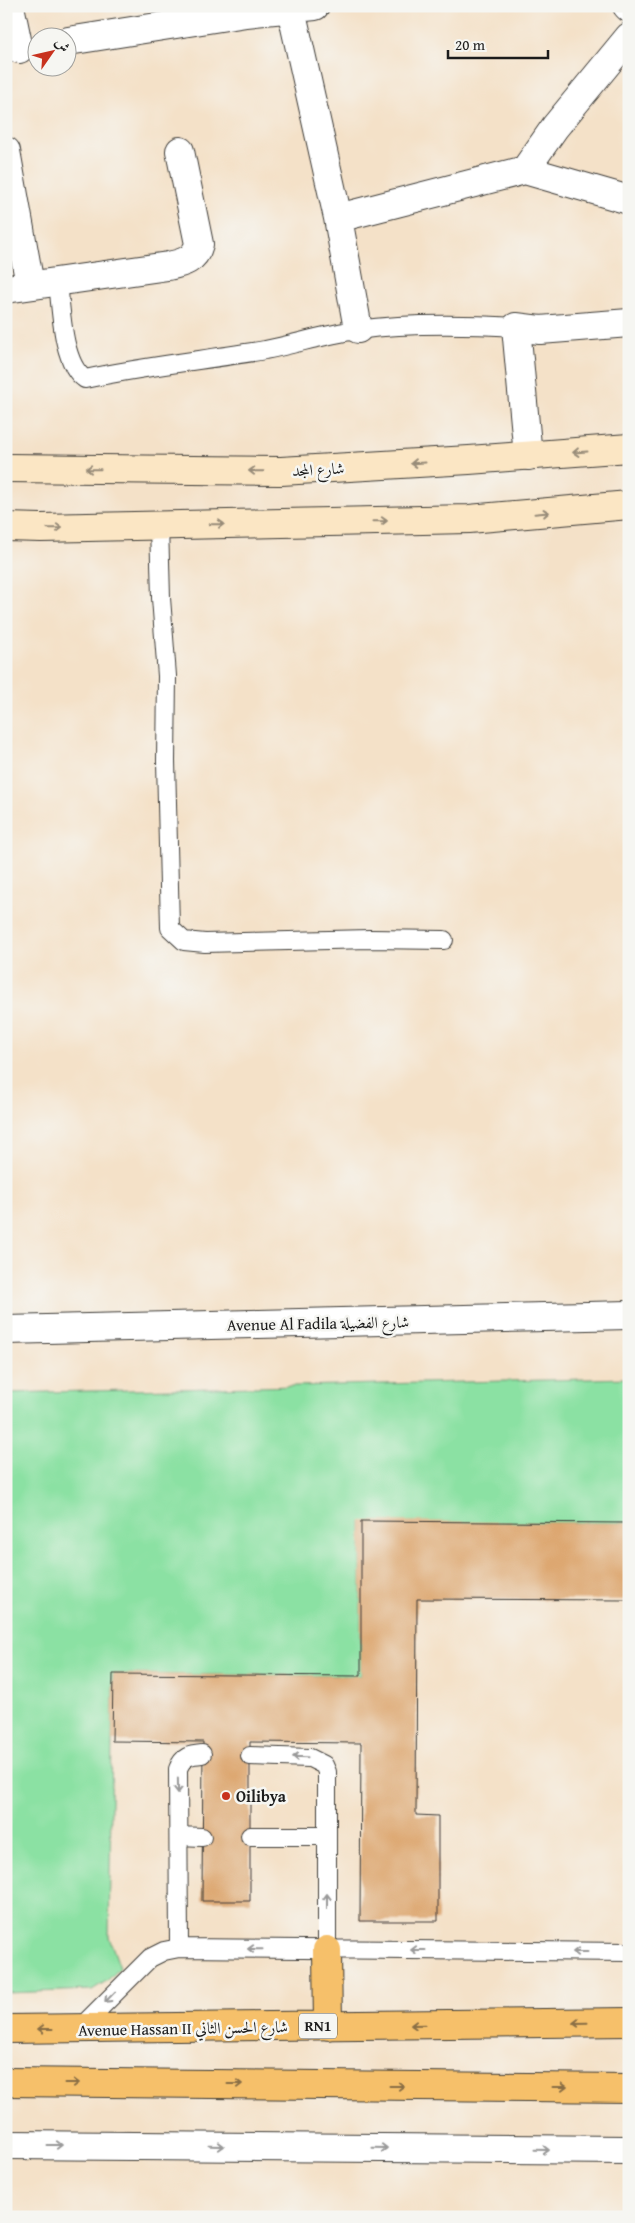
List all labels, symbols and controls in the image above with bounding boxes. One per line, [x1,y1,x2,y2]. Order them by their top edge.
north arrow [28,28,78,78]
scale bar [448,28,548,60]
text: ش [51,33,75,56]
text: 20 m [455,34,486,55]
one-way arrow [572,447,588,456]
street label: شارع المجد [291,456,345,484]
one-way arrow [410,459,426,468]
one-way arrow [86,464,102,474]
one-way arrow [248,466,264,476]
one-way arrow [534,508,550,517]
one-way arrow [372,516,388,525]
one-way arrow [209,519,225,529]
one-way arrow [47,523,63,532]
street label: Avenue Al Fadila شارع الفضيلة [227,1309,409,1339]
one-way arrow [293,1753,309,1762]
one-way arrow [173,1778,183,1794]
place label: Oilibya [236,1784,287,1808]
marker: Oilibya [220,1790,232,1802]
one-way arrow [322,1893,332,1910]
one-way arrow [247,1944,264,1954]
one-way arrow [410,1945,426,1955]
one-way arrow [572,1947,588,1957]
one-way arrow [104,1991,117,2003]
street label: Avenue Hassan II شارع الحسن الثاني [78,2014,288,2044]
road number: RN1 [299,2014,337,2038]
one-way arrow [572,2018,588,2028]
one-way arrow [410,2020,426,2029]
one-way arrow [37,2024,54,2034]
one-way arrow [64,2078,80,2088]
one-way arrow [226,2079,243,2089]
one-way arrow [389,2081,405,2091]
one-way arrow [552,2082,568,2092]
one-way arrow [46,2140,63,2150]
one-way arrow [209,2141,225,2151]
one-way arrow [372,2143,388,2153]
one-way arrow [534,2145,550,2155]

